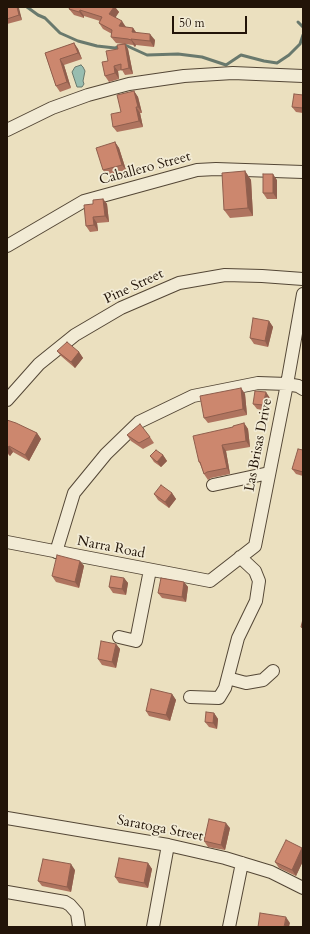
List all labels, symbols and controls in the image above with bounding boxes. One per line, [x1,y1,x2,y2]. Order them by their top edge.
scale bar [174,8,249,34]
text: 50 m [179,15,205,31]
street label: Caballero Street [97,149,193,189]
street label: Pine Street [101,266,167,308]
street label: Las Brisas Drive [242,397,276,493]
street label: Narra Road [76,533,146,563]
street label: Saratoga Street [115,812,205,846]

